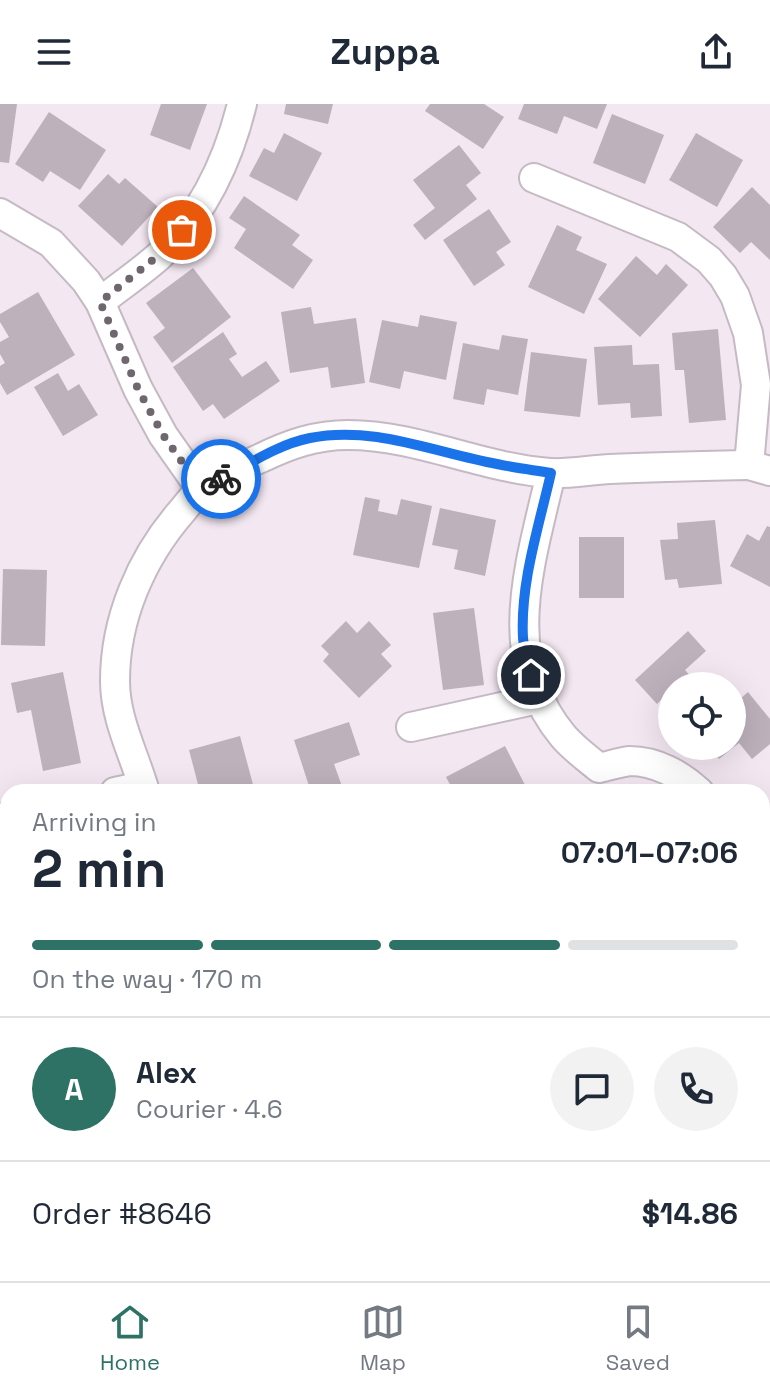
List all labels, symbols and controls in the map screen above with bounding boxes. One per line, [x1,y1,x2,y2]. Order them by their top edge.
text: Zuppa [330,29,440,75]
icon: menu [32,30,76,74]
icon: share [694,30,738,74]
pin [148,196,216,264]
icon: bag [160,208,204,252]
courier [181,439,261,519]
icon: bike [199,457,243,501]
pin [497,641,565,709]
icon: home [509,653,553,697]
map controls [658,672,746,760]
button: locate [658,672,746,760]
text: Arriving in [32,805,156,839]
text: 07:01–07:06 [561,833,738,872]
text: 2 min [32,836,166,902]
text: On the way · 170 m [32,962,262,996]
button: chat [550,1047,634,1131]
button: phone [654,1047,738,1131]
text: Alex [136,1053,197,1092]
text: A [64,1070,84,1109]
text: Courier · 4.6 [136,1092,283,1126]
text: Order #8646 [32,1194,212,1233]
text: $14.86 [642,1194,738,1233]
tab: Home [100,1300,160,1376]
tab: Map [360,1300,406,1376]
tab: Saved [606,1300,670,1376]

